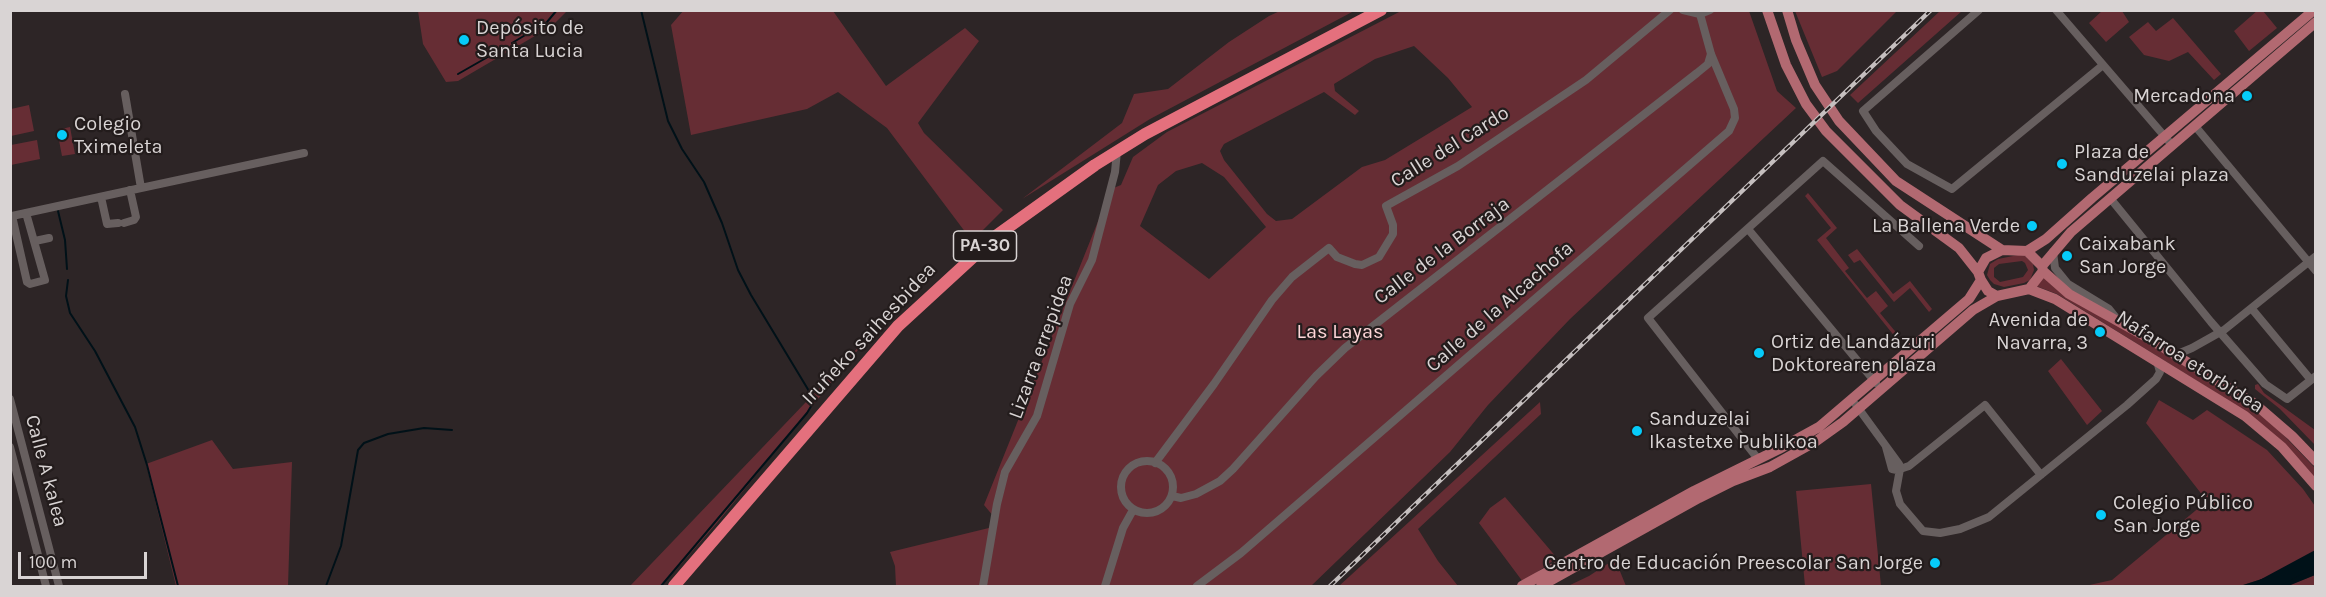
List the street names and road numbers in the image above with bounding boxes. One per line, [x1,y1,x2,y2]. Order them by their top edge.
street label: Calle del Cardo [1386,101,1514,193]
street label: Calle de la Borraja [1369,192,1515,310]
road number: PA-30 [954,231,1016,261]
street label: Calle de la Alcachofa [1421,236,1579,378]
street label: Iruñeko saihesbidea [797,258,941,410]
street label: Lizarra errepidea [1004,272,1078,422]
street label: Nafarroa etorbidea [2112,305,2268,419]
street label: Calle A kalea [20,412,72,530]

